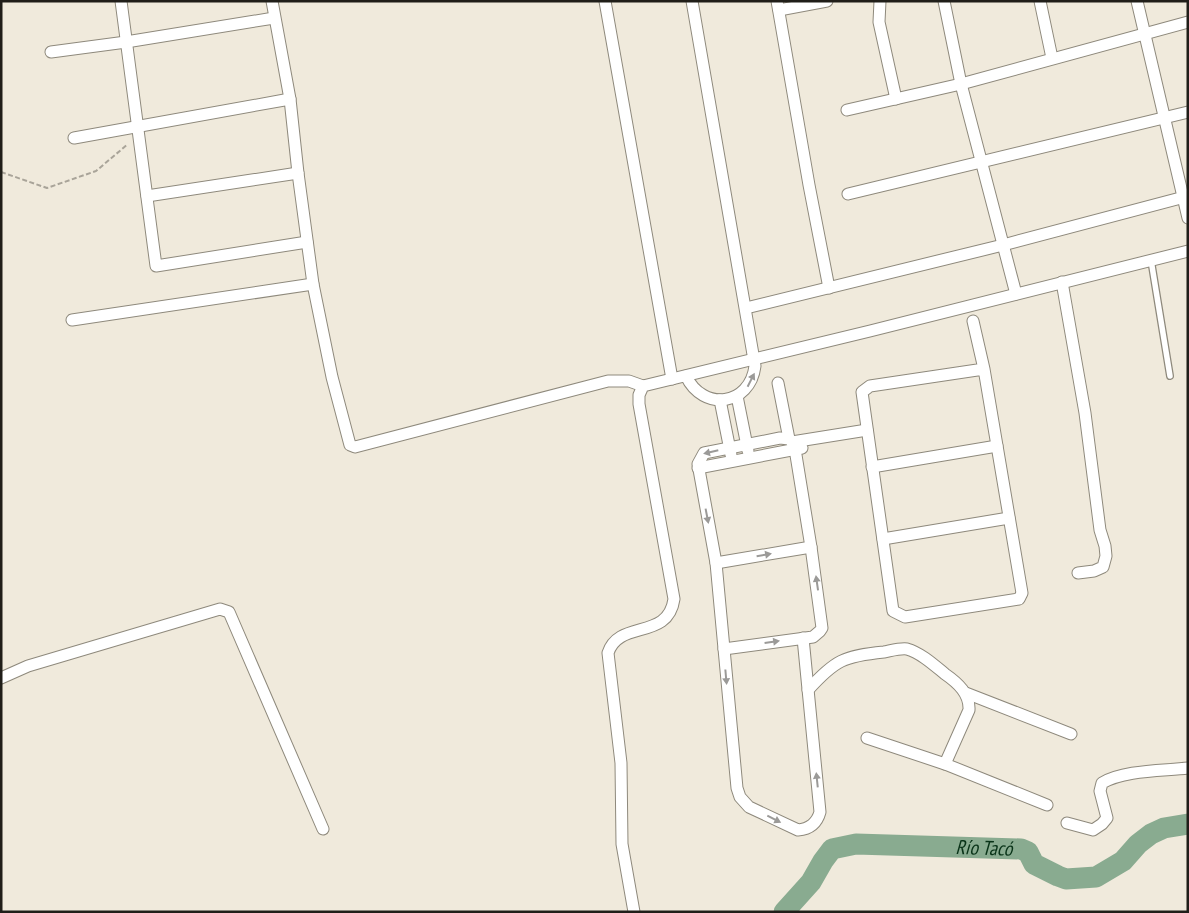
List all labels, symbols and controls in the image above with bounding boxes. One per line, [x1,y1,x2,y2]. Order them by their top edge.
one-way arrow [747,373,755,387]
one-way arrow [703,448,719,456]
one-way arrow [703,508,711,524]
one-way arrow [756,550,772,558]
one-way arrow [812,575,820,591]
one-way arrow [764,638,780,646]
one-way arrow [722,669,730,685]
one-way arrow [813,771,821,787]
one-way arrow [767,815,781,823]
water label: Río Tacó [955,834,1014,862]

